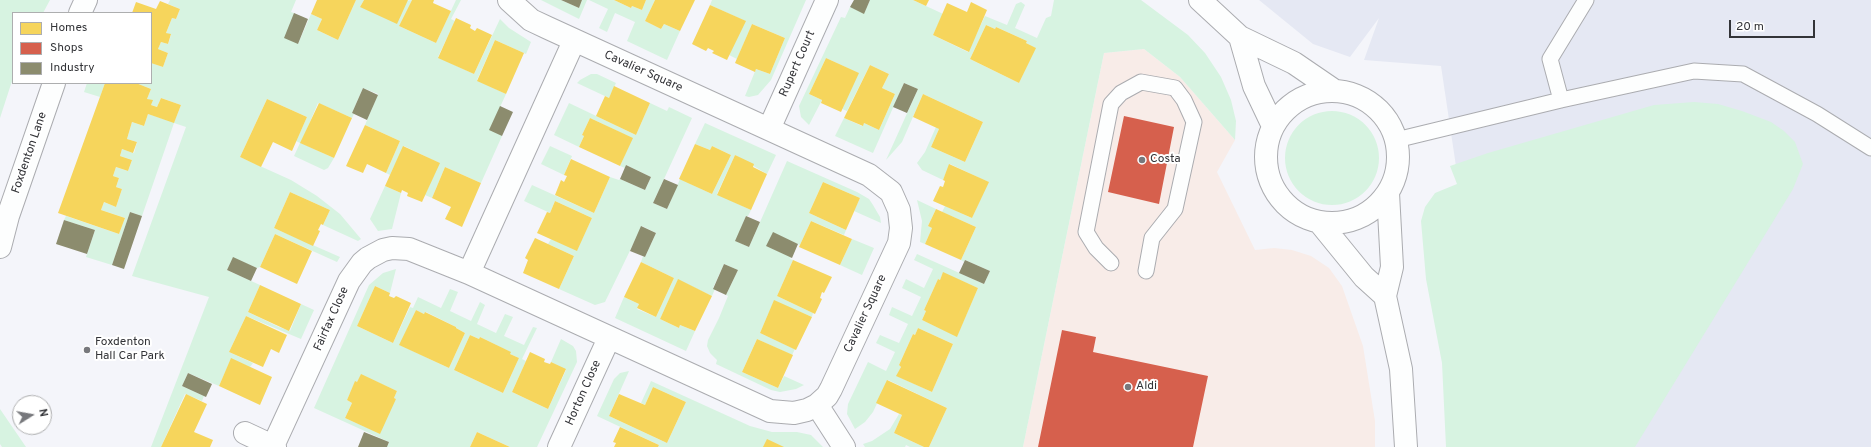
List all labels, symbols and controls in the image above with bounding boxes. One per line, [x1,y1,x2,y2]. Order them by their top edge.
legend [12,12,152,84]
scale bar [1731,12,1817,38]
text: 20 m [1736,19,1764,35]
text: Homes [50,20,87,36]
street label: Rupert Court [777,29,819,99]
text: Shops [50,40,83,56]
street label: Cavalier Square [602,48,684,96]
text: Industry [50,60,95,76]
street label: Foxdenton Lane [9,110,51,196]
place label: Costa [1150,153,1181,167]
marker: Costa [1137,155,1147,165]
street label: Cavalier Square [842,273,890,355]
street label: Fairfax Close [311,285,353,353]
place label: Foxdenton Hall Car Park [95,336,165,364]
marker: Foxdenton Hall Car Park [82,345,92,355]
street label: Horton Close [563,358,605,428]
place label: Aldi [1136,380,1157,394]
marker: Aldi [1123,382,1133,392]
north arrow [12,395,52,435]
text: N [35,408,50,418]

